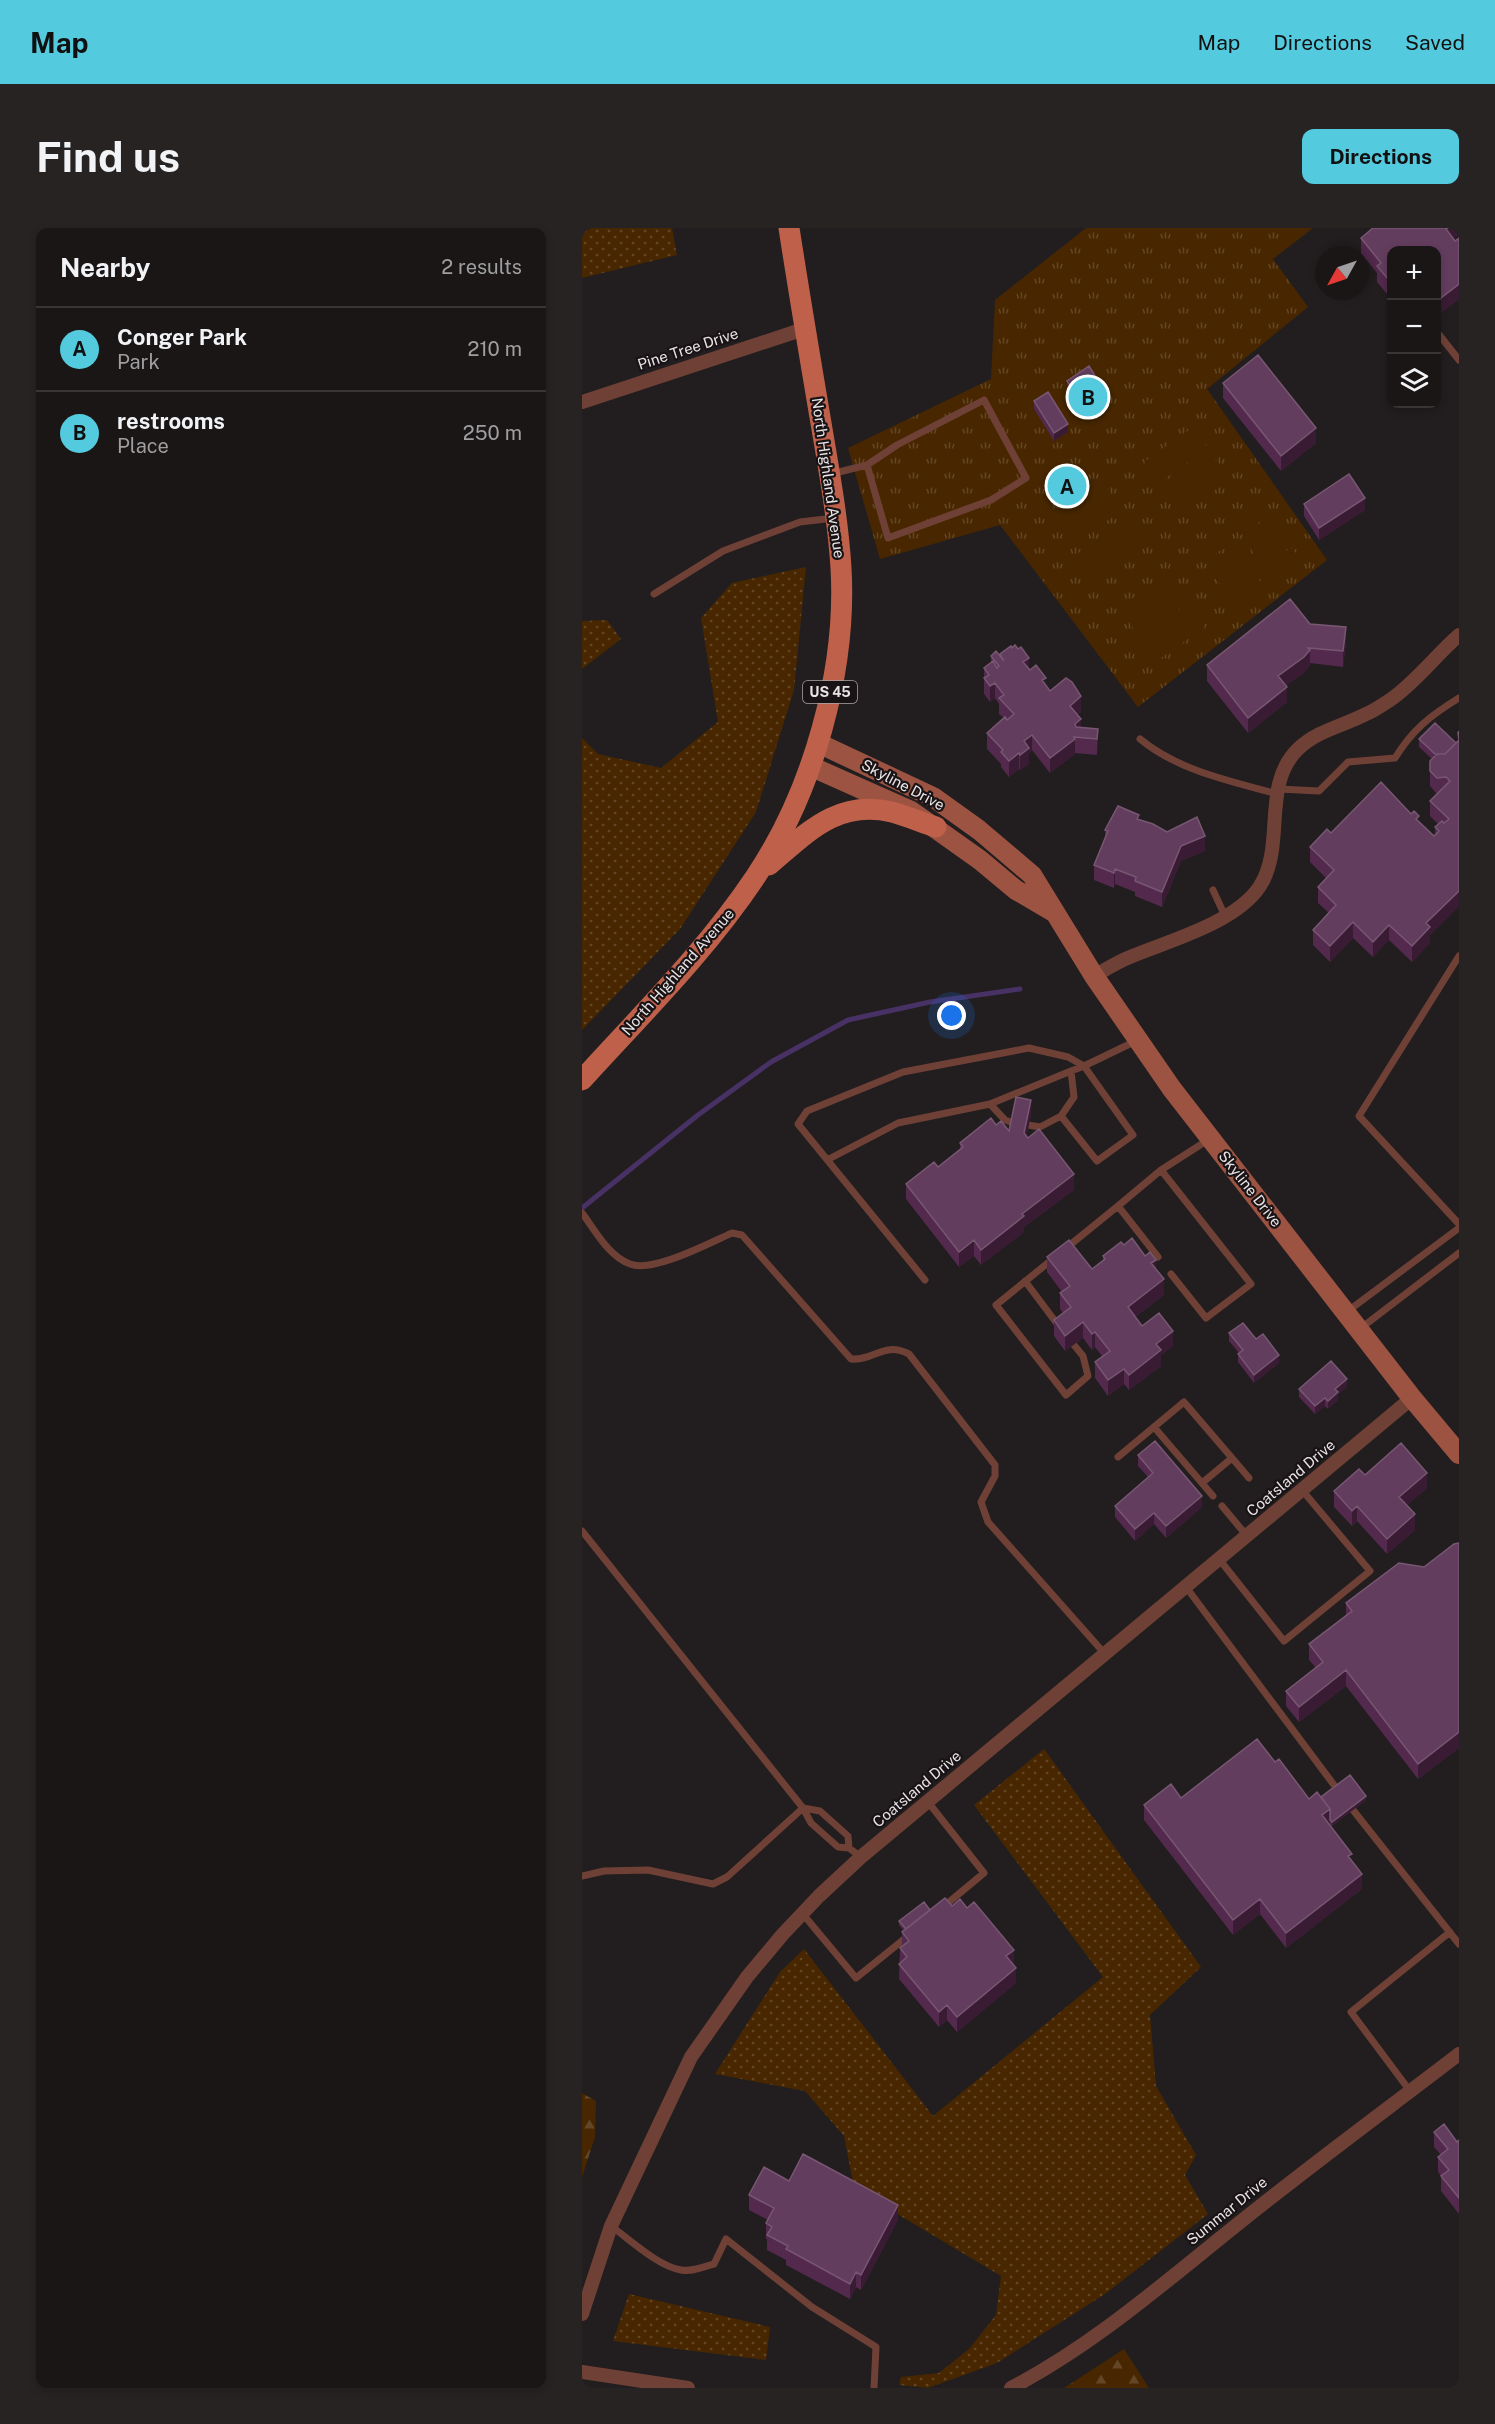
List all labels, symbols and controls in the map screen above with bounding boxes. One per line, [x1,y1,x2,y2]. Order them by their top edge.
text: Map [30,26,89,59]
text: Map [1198,30,1240,55]
text: Directions [1273,30,1372,55]
text: Saved [1405,30,1465,55]
button: Directions [1302,129,1459,184]
text: Find us [36,132,180,181]
north arrow [1315,246,1369,300]
map controls [1387,246,1441,408]
button: + [1387,246,1441,300]
text: Nearby [60,252,150,283]
text: 2 results [441,255,522,279]
button: − [1387,300,1441,354]
text: Conger Park [117,324,247,350]
street label: Pine Tree Drive [635,324,740,373]
text: A [72,337,87,361]
text: 210 m [468,337,522,361]
text: Park [117,350,160,374]
button: layers [1387,354,1441,408]
pin: B [1068,374,1108,420]
street label: North Highland Avenue [809,396,848,559]
text: restrooms [117,408,225,434]
text: B [73,421,86,445]
text: 250 m [463,421,522,445]
text: Place [117,434,169,458]
pin: A [1048,464,1086,508]
road number: US 45 [803,681,857,703]
street label: Skyline Drive [859,756,948,814]
street label: North Highland Avenue [618,905,737,1038]
your location [937,1001,966,1030]
street label: Skyline Drive [1216,1147,1285,1230]
street label: Coatsland Drive [1243,1436,1338,1519]
street label: Coatsland Drive [869,1747,964,1830]
street label: Summar Drive [1183,2173,1270,2248]

